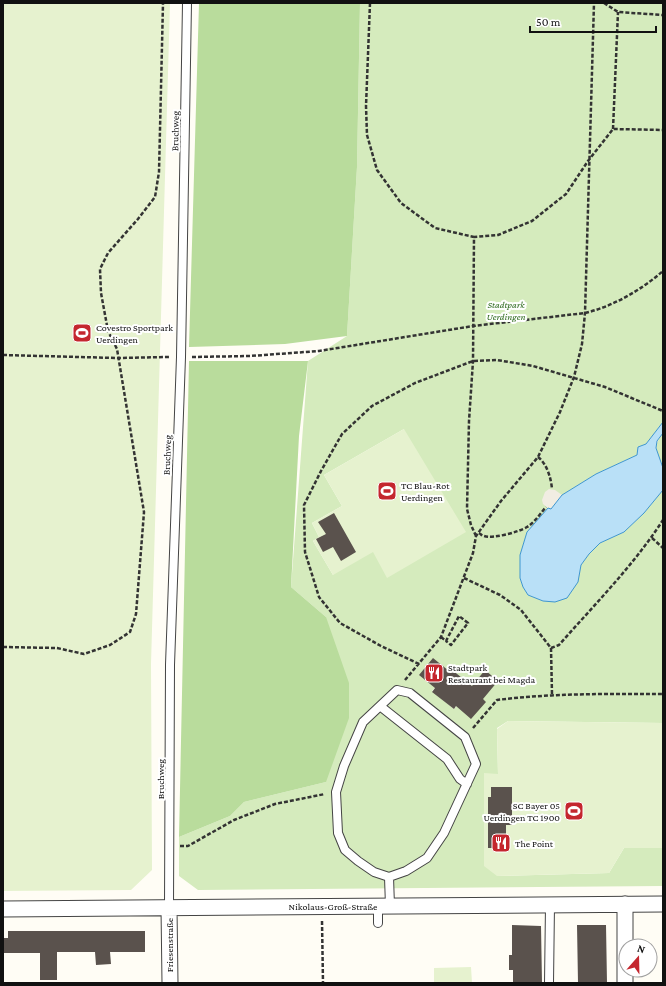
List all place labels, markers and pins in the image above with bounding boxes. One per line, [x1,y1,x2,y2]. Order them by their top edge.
sports icon: Covestro Sportpark Uerdingen [71,322,93,344]
place label: Covestro Sportpark Uerdingen [96,322,173,345]
sports icon: TC Blau-Rot Uerdingen [376,480,398,502]
place label: TC Blau-Rot Uerdingen [401,480,450,503]
restaurant icon: Stadtpark Restaurant bei Magda [423,662,445,684]
place label: Stadtpark Restaurant bei Magda [448,662,535,685]
place label: SC Bayer 05 Uerdingen TC 1900 [483,800,560,823]
sports icon: SC Bayer 05 Uerdingen TC 1900 [563,800,585,822]
restaurant icon: The Point [490,832,512,854]
place label: The Point [515,838,554,849]

